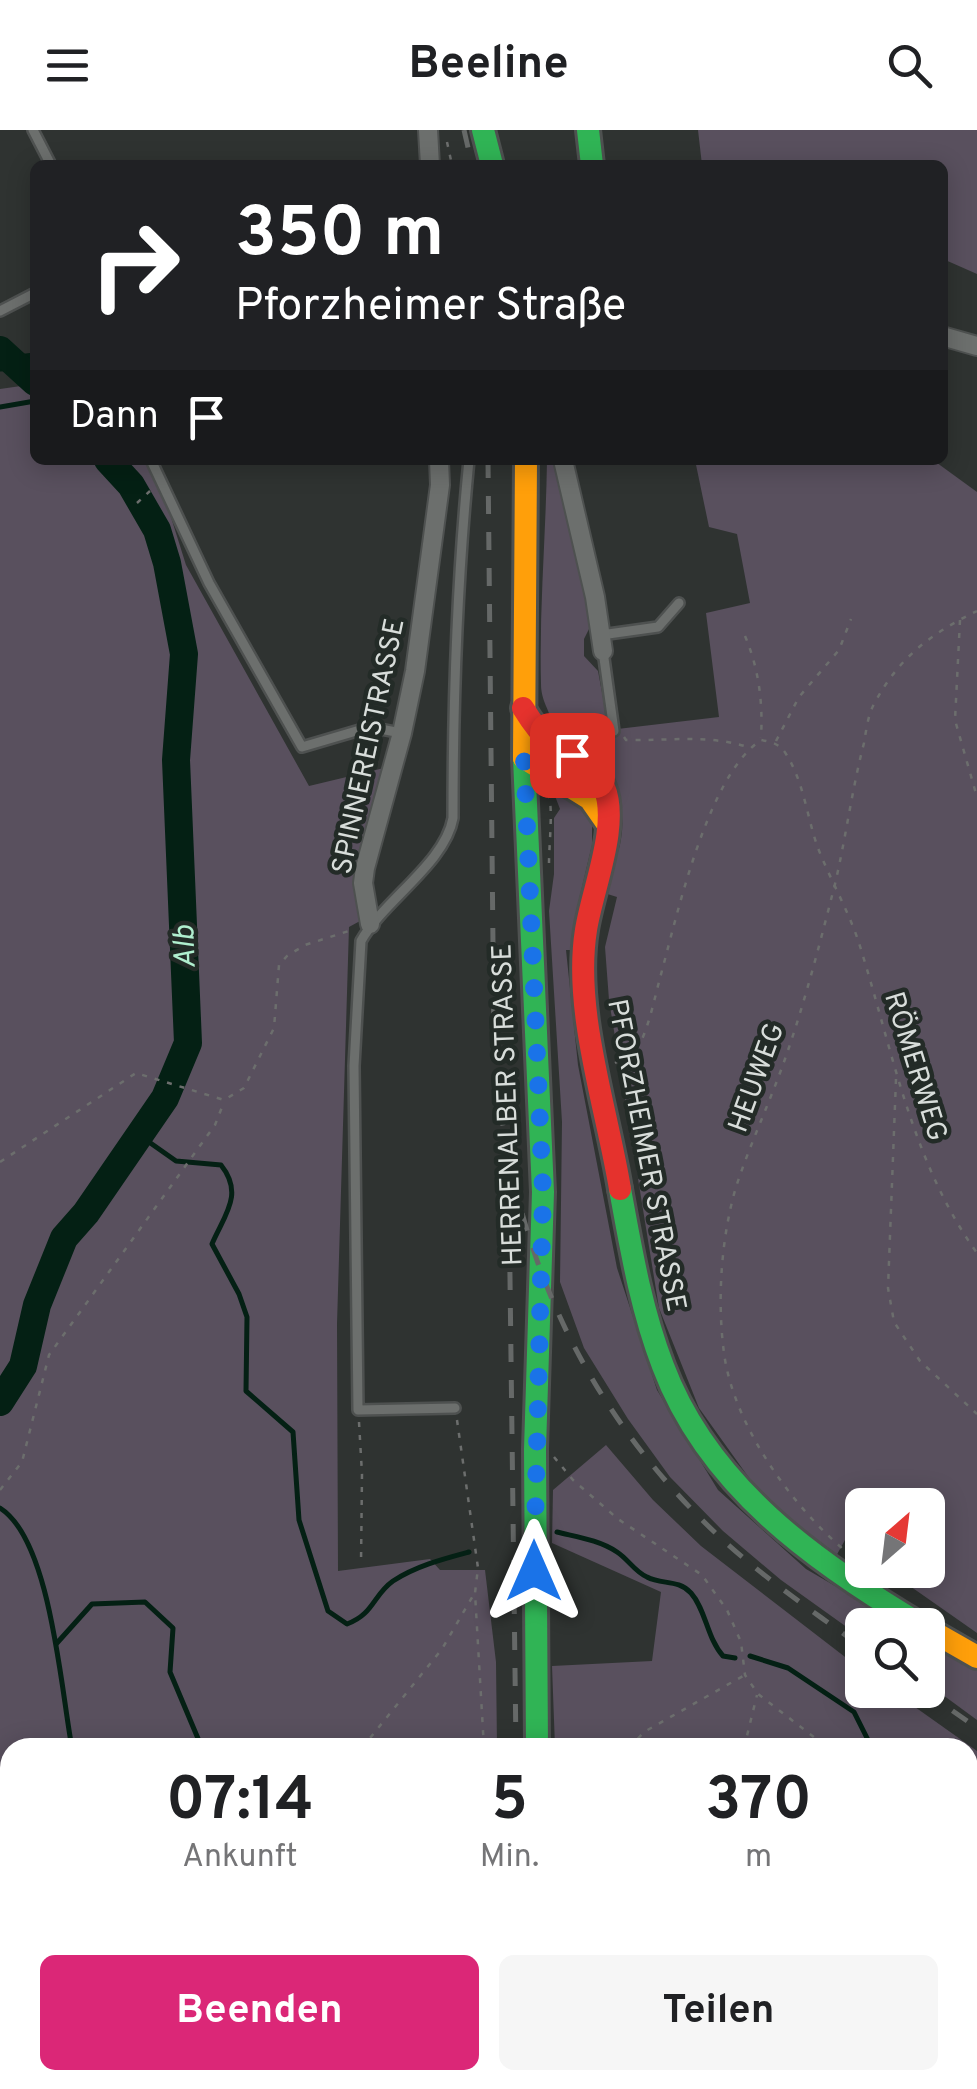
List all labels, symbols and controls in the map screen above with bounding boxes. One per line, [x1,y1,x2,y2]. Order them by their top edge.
text: Beeline [408,37,569,94]
icon: menu [40,38,95,93]
icon: search [882,38,937,93]
text: 350 m [235,192,444,281]
icon: right [70,200,200,330]
text: Pforzheimer Straße [235,279,626,336]
icon: arrive [179,390,234,445]
text: Dann [70,393,159,442]
street label: SPINNEREISTRASSE [325,615,415,878]
pin [530,713,615,798]
icon: arrive [545,728,600,783]
water label: Alb [167,924,206,969]
street label: HERRENALBER STRASSE [485,943,533,1267]
street label: RÖMERWEG [874,987,956,1146]
street label: PFORZHEIMER STRASSE [597,996,693,1315]
street label: HEUWEG [721,1018,794,1138]
north arrow [845,1488,945,1588]
map controls [845,1488,945,1708]
position arrow [482,1519,586,1623]
button: search [845,1608,945,1708]
text: 07:14 [166,1765,314,1841]
text: 5 [491,1765,528,1841]
text: 370 [705,1765,812,1841]
text: Ankunft [182,1838,298,1878]
text: Min. [480,1838,539,1878]
text: m [745,1838,772,1878]
button: Beenden [40,1955,479,2070]
button: Teilen [499,1955,938,2070]

